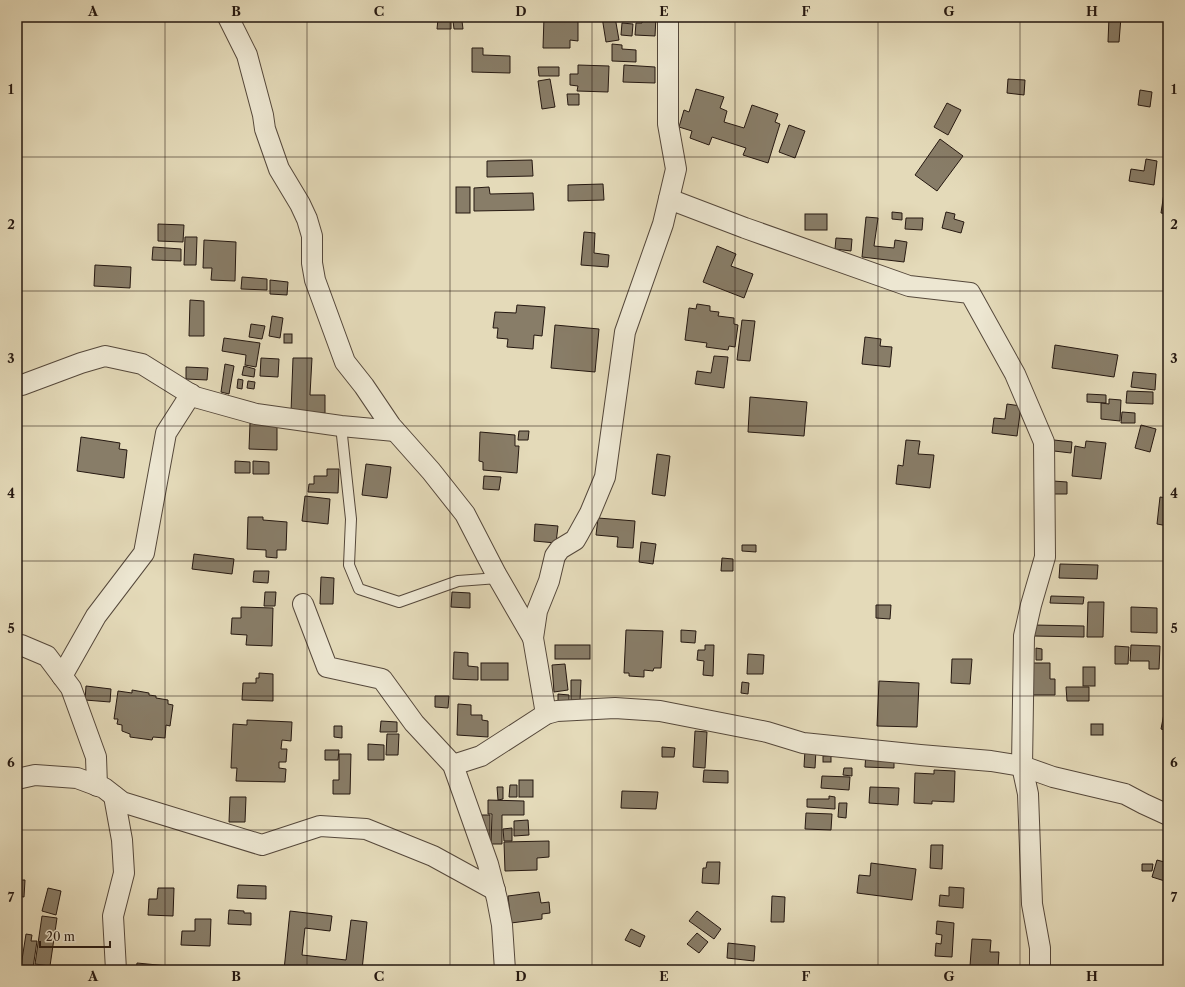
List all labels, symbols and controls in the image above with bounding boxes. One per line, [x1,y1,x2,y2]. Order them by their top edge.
text: A [87,3,99,19]
text: B [231,3,241,19]
text: C [374,3,384,19]
text: D [515,3,527,19]
text: E [659,3,669,19]
text: F [802,3,811,19]
text: G [943,3,955,19]
text: H [1086,3,1098,19]
text: 1 [8,81,14,97]
text: 1 [1171,81,1177,97]
text: 2 [7,216,15,232]
text: 2 [1170,216,1178,232]
text: 3 [7,350,15,366]
text: 3 [1170,350,1178,366]
text: 4 [7,485,15,501]
text: 4 [1170,485,1178,501]
text: 5 [7,620,15,636]
text: 5 [1170,620,1178,636]
text: 6 [7,754,15,770]
text: 6 [1170,754,1178,770]
text: 7 [8,889,15,905]
text: 7 [1171,889,1178,905]
scale bar [40,923,110,949]
text: 20 m [46,929,75,944]
text: A [87,968,99,984]
text: B [231,968,241,984]
text: C [374,968,384,984]
text: D [515,968,527,984]
text: E [659,968,669,984]
text: F [802,968,811,984]
text: G [943,968,955,984]
text: H [1086,968,1098,984]

